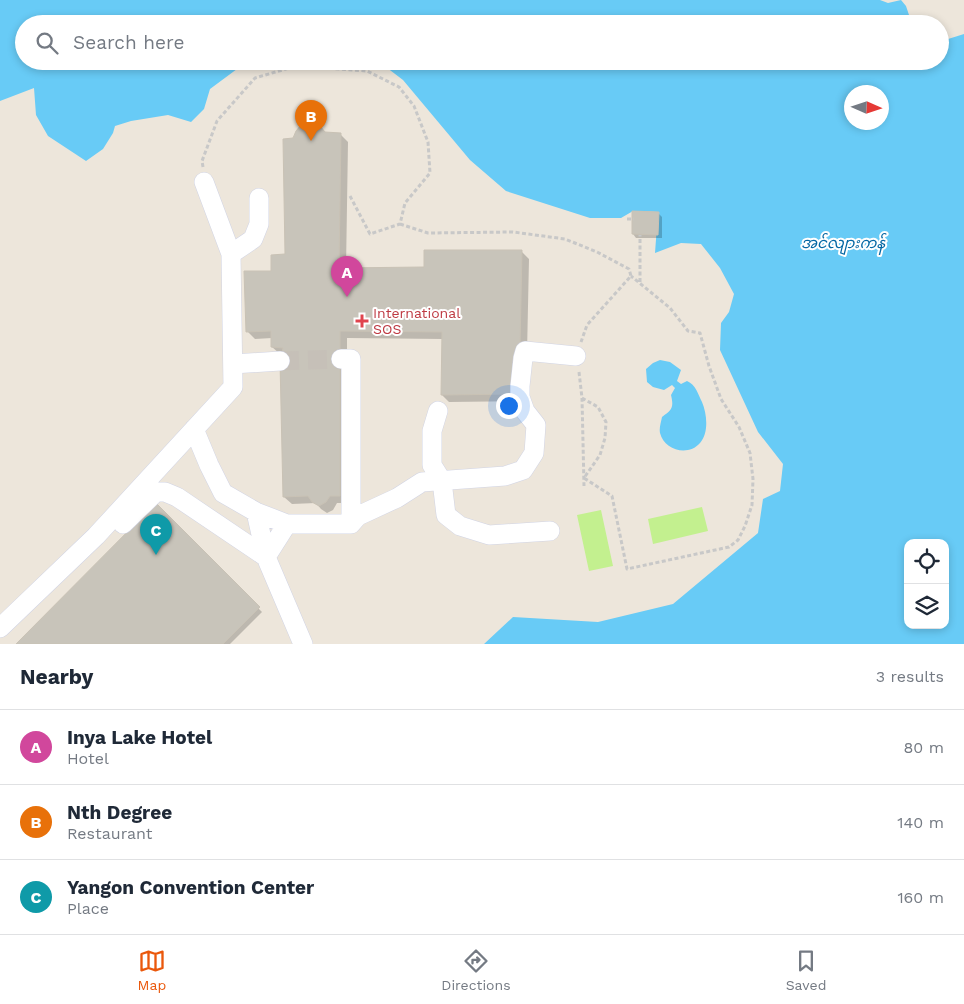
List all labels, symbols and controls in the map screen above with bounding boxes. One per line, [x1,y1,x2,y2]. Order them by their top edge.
search box [15,15,949,70]
icon: search [33,29,61,57]
text: Search here [73,31,184,54]
north arrow [844,85,889,130]
pin: B [295,100,327,141]
water label: အင်လျားကန် [801,232,888,255]
pin: A [331,256,363,297]
place label: International SOS [373,305,461,337]
marker: International SOS [355,314,369,328]
your location [496,393,522,419]
pin: C [140,514,172,555]
map controls [904,539,949,629]
button: locate [904,539,949,584]
button: layers [904,584,949,629]
text: Nearby [20,664,93,689]
text: 3 results [876,667,944,686]
text: Inya Lake Hotel [67,726,212,749]
text: A [31,738,41,757]
text: 80 m [903,738,944,757]
text: Hotel [67,749,109,768]
text: Nth Degree [67,801,172,824]
text: B [31,813,41,832]
text: 140 m [897,813,944,832]
text: Restaurant [67,824,153,843]
text: Yangon Convention Center [67,876,314,899]
text: C [31,888,41,907]
text: 160 m [897,888,944,907]
text: Place [67,899,109,918]
tab: Map [138,947,166,993]
tab: Directions [441,947,511,993]
tab: Saved [786,947,826,993]

